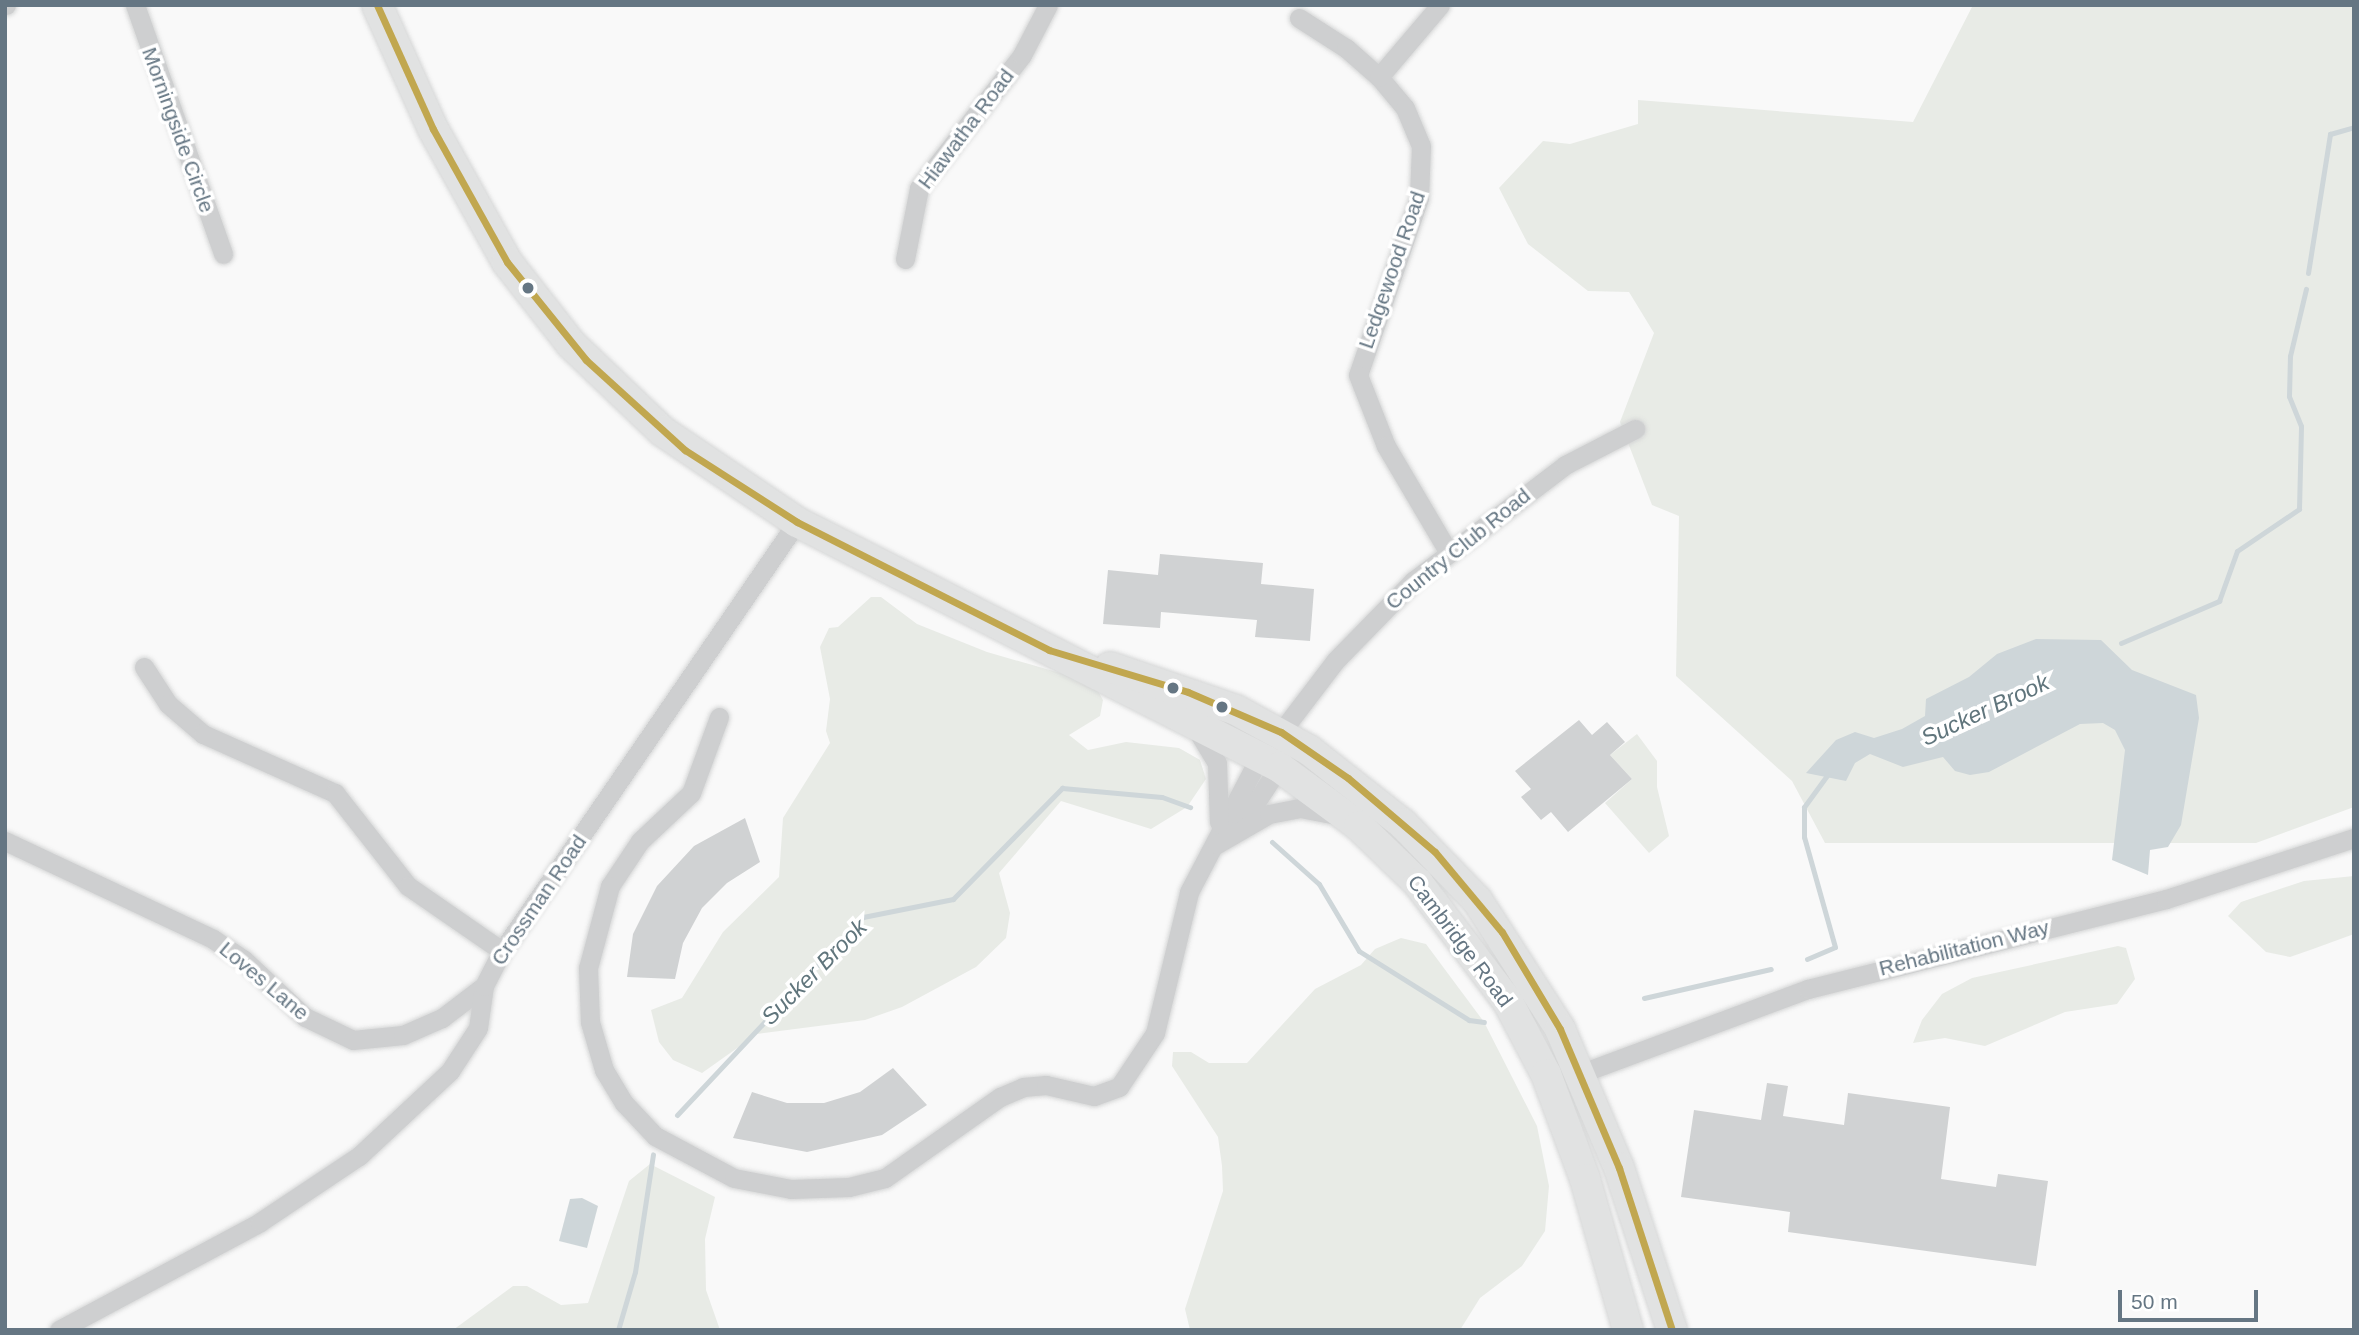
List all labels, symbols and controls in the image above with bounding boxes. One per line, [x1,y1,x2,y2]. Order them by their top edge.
street label: Morningside Circle [136,44,220,216]
street label: Hiawatha Road [913,64,1019,194]
street label: Ledgewood Road [1353,188,1431,352]
unlabelled marker [521,281,535,295]
street label: Country Club Road [1381,483,1535,615]
water label: Sucker Brook [1917,668,2053,752]
unlabelled marker [1166,681,1180,695]
unlabelled marker [1215,700,1229,714]
street label: Crossman Road [486,830,592,970]
street label: Cambridge Road [1402,870,1518,1012]
water label: Sucker Brook [755,913,873,1031]
street label: Rehabilitation Way [1876,915,2052,981]
street label: Loves Lane [214,936,314,1026]
scale bar [2121,1276,2261,1320]
text: 50 m [2131,1290,2178,1313]

